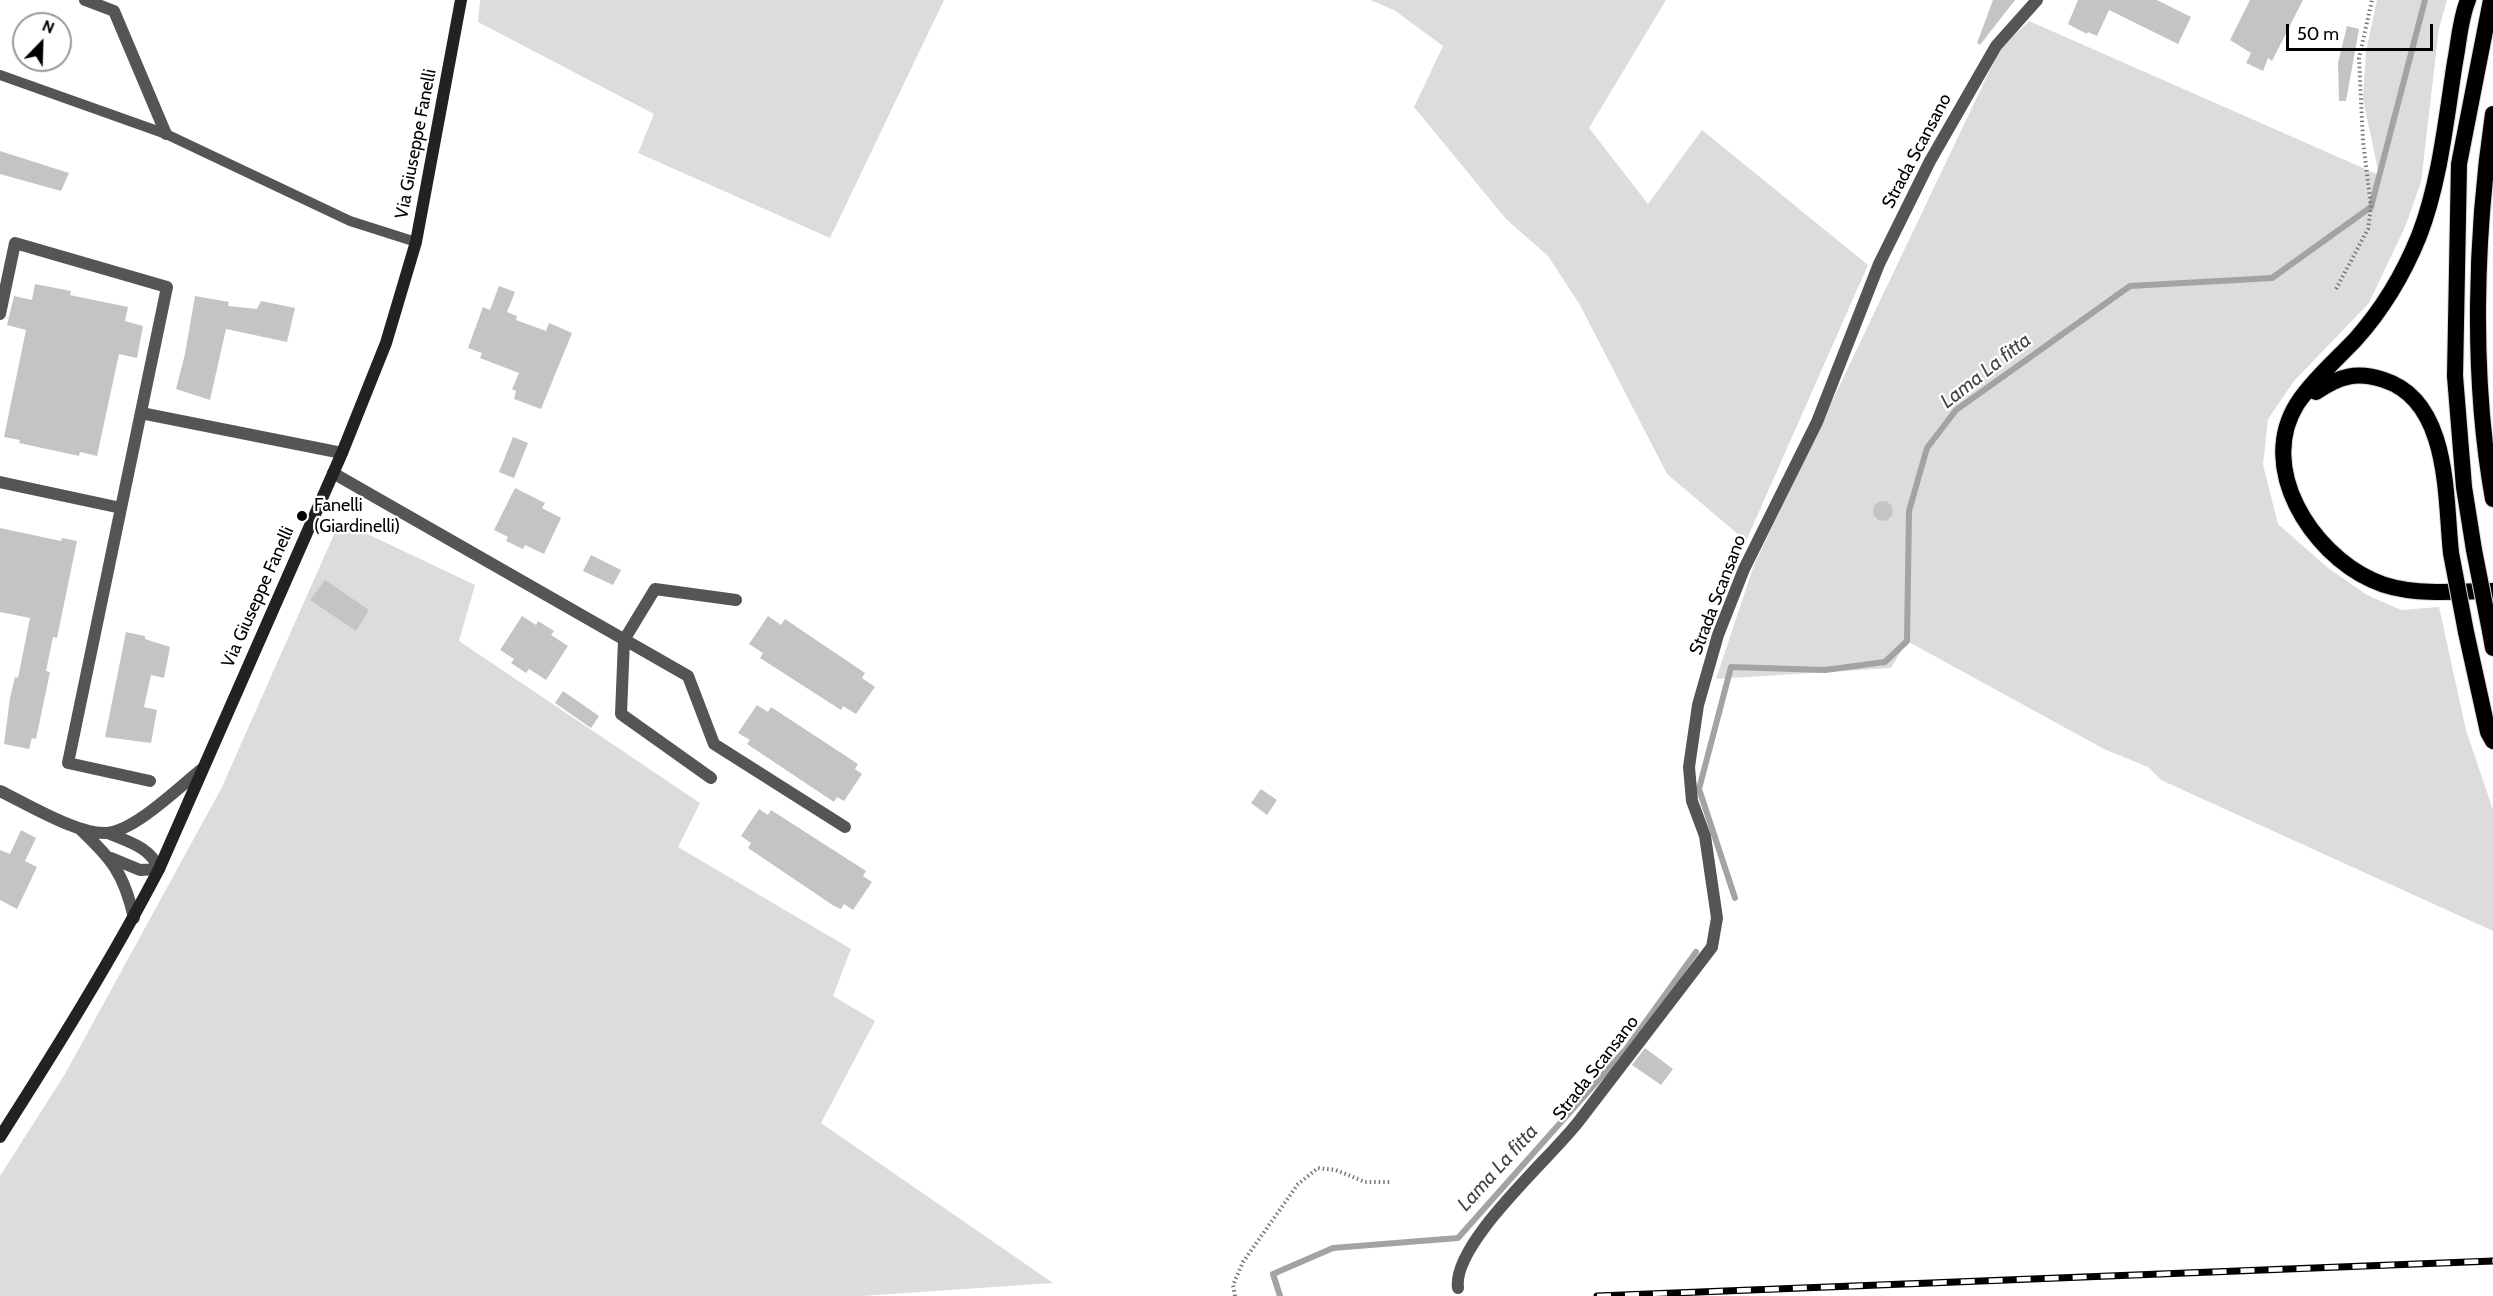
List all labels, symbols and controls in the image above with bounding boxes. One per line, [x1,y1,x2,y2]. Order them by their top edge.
north arrow [12,12,72,72]
scale bar [2289,12,2436,50]
text: N [40,16,57,38]
text: 50 m [2297,23,2339,45]
street label: Via Giuseppe Fanelli [391,67,441,221]
street label: Strada Scansano [1878,90,1956,212]
water label: Lama La fitta [1936,328,2036,414]
place label: Fanelli (Giardinelli) [314,495,400,538]
marker: Fanelli (Giardinelli) [295,509,309,523]
street label: Via Giuseppe Fanelli [217,523,299,671]
street label: Strada Scansano [1685,532,1751,658]
street label: Strada Scansano [1549,1011,1643,1125]
water label: Lama La fitta [1453,1120,1543,1216]

